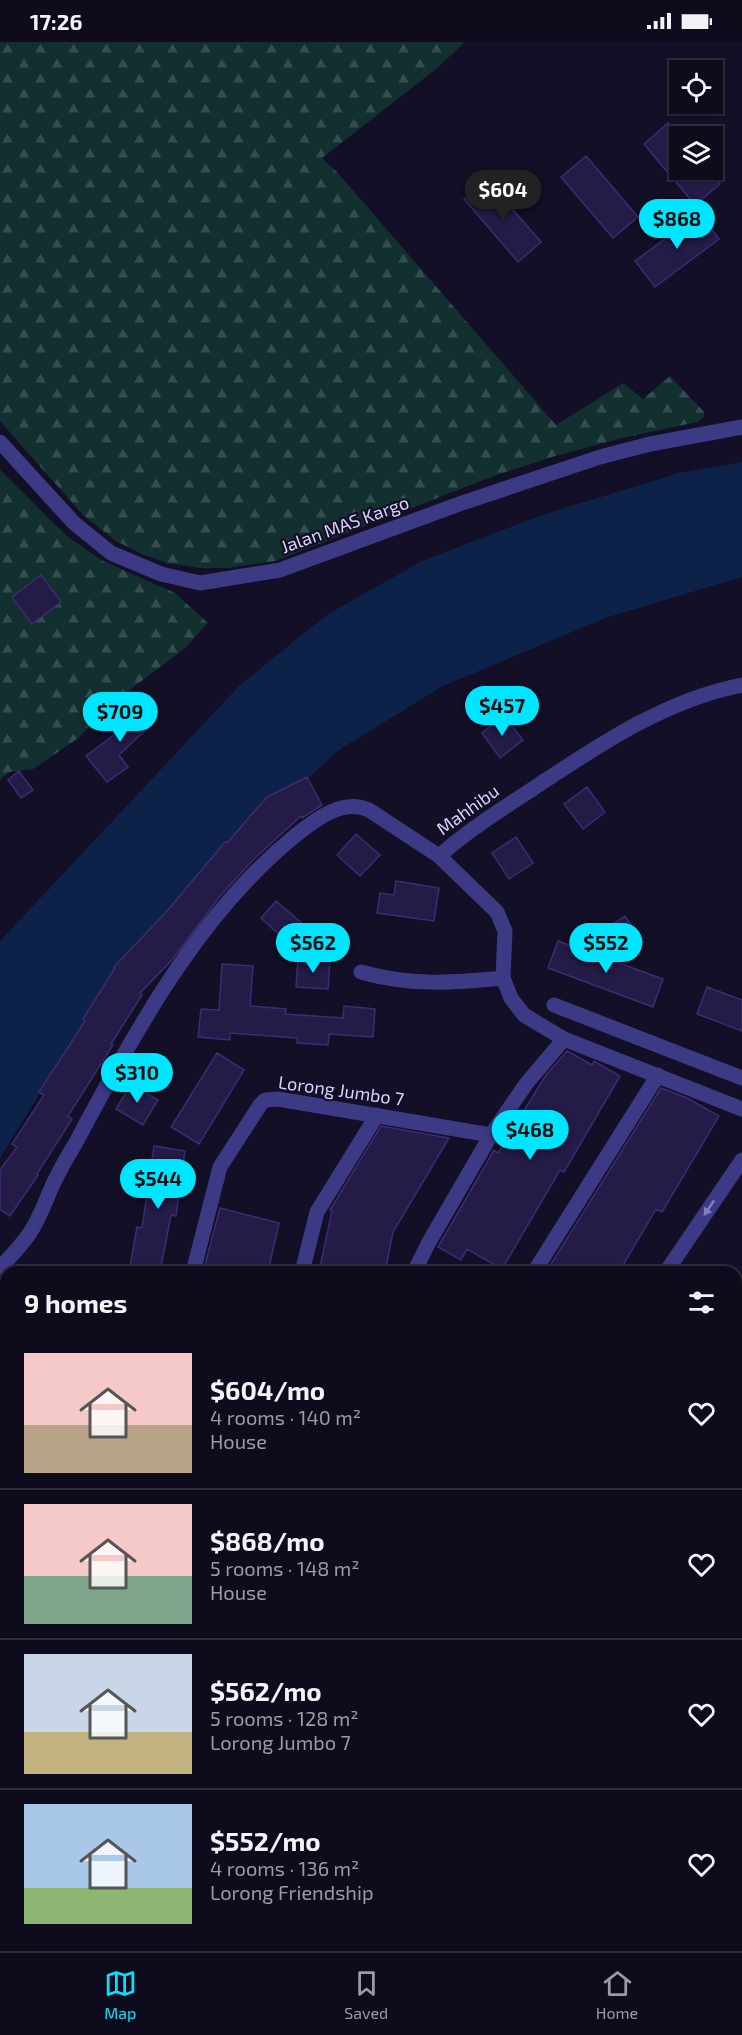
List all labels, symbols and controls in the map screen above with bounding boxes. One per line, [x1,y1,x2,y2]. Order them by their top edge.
text: 17:26 [30,8,83,34]
map controls [669,60,723,180]
button: locate [669,60,723,114]
button: layers [669,126,723,180]
pin: $604 [467,170,539,221]
text: $604 [479,177,527,201]
pin: $868 [641,199,713,250]
text: $868 [653,206,701,230]
street label: Jalan MAS Kargo [278,491,412,557]
pin: $457 [466,686,538,737]
pin: $709 [84,692,156,743]
text: $457 [479,693,525,717]
text: $709 [97,699,143,723]
street label: Mahhibu [432,779,503,839]
pin: $562 [277,923,349,974]
pin: $552 [570,923,642,974]
text: $562 [290,930,336,954]
text: $552 [583,930,629,954]
pin: $310 [101,1053,173,1104]
text: $310 [115,1060,159,1084]
street label: Lorong Jumbo 7 [277,1070,405,1110]
pin: $468 [494,1110,566,1161]
text: $468 [506,1117,554,1141]
pin: $544 [122,1159,194,1210]
text: $544 [134,1166,182,1190]
one-way arrow [703,1199,715,1215]
icon: filters [685,1286,718,1319]
text: 9 homes [24,1287,127,1318]
text: $604/mo [210,1374,325,1405]
icon: home [72,1377,144,1449]
icon: heart [685,1397,718,1430]
text: 4 rooms · 140 m² [210,1405,361,1429]
text: House [210,1429,267,1453]
text: $868/mo [210,1525,325,1556]
icon: home [72,1528,144,1600]
icon: heart [685,1548,718,1581]
text: 5 rooms · 148 m² [210,1556,360,1580]
text: House [210,1580,267,1604]
text: $562/mo [210,1675,322,1706]
icon: home [72,1678,144,1750]
icon: heart [685,1698,718,1731]
text: 5 rooms · 128 m² [210,1706,359,1730]
text: Lorong Jumbo 7 [210,1730,351,1754]
text: $552/mo [210,1825,321,1856]
icon: home [72,1828,144,1900]
icon: heart [685,1848,718,1881]
text: 4 rooms · 136 m² [210,1856,359,1880]
text: Lorong Friendship [210,1880,374,1904]
tab: Map [104,1967,137,2022]
tab: Saved [344,1967,388,2022]
tab: Home [596,1967,638,2022]

